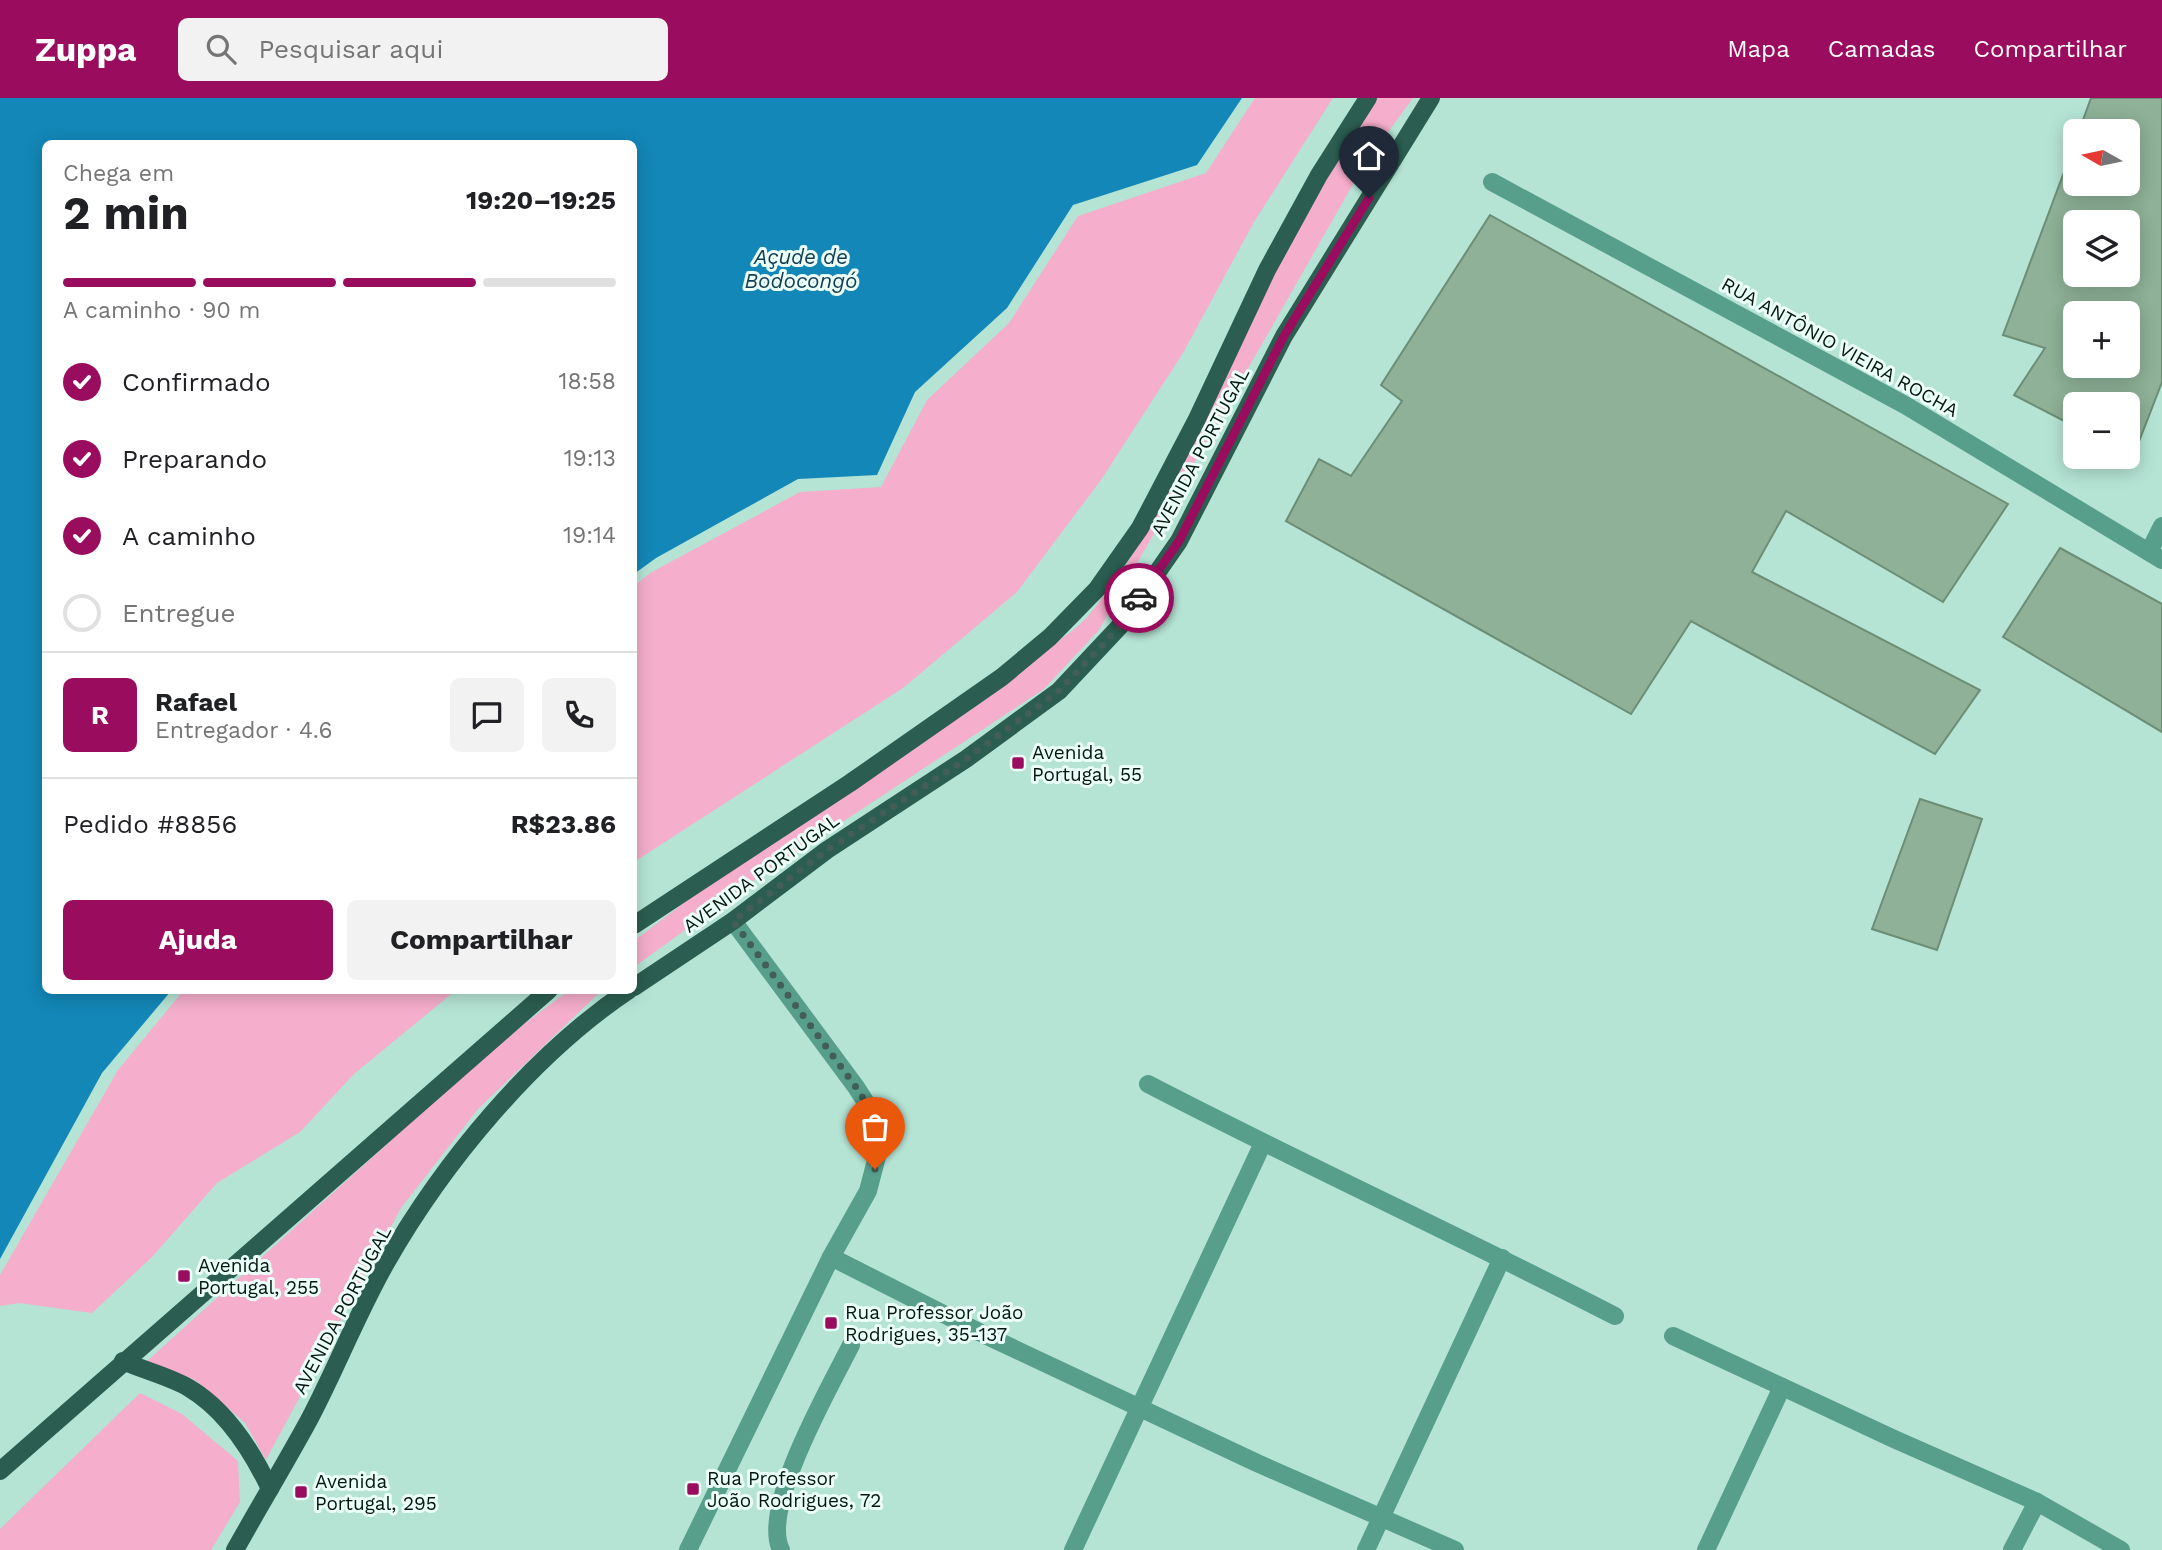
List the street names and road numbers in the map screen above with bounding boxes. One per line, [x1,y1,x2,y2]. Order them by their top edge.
street label: RUA ANTÔNIO VIEIRA ROCHA [1718,272,1963,422]
street label: AVENIDA PORTUGAL [1146,364,1254,540]
street label: AVENIDA PORTUGAL [678,809,844,937]
street label: AVENIDA PORTUGAL [288,1222,396,1398]

